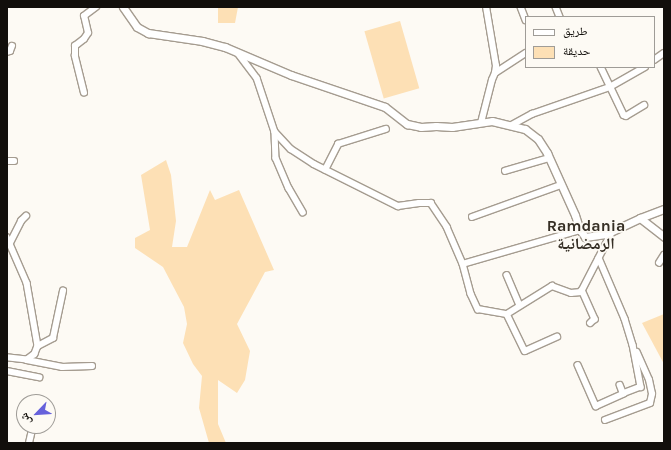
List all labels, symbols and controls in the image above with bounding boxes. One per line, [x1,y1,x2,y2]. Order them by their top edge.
legend [525,16,655,68]
text: طريق [563,24,588,38]
text: حديقة [563,44,591,58]
district label: Ramdania الرمضانية [547,216,625,254]
north arrow [16,394,56,434]
text: ش [17,411,34,427]

